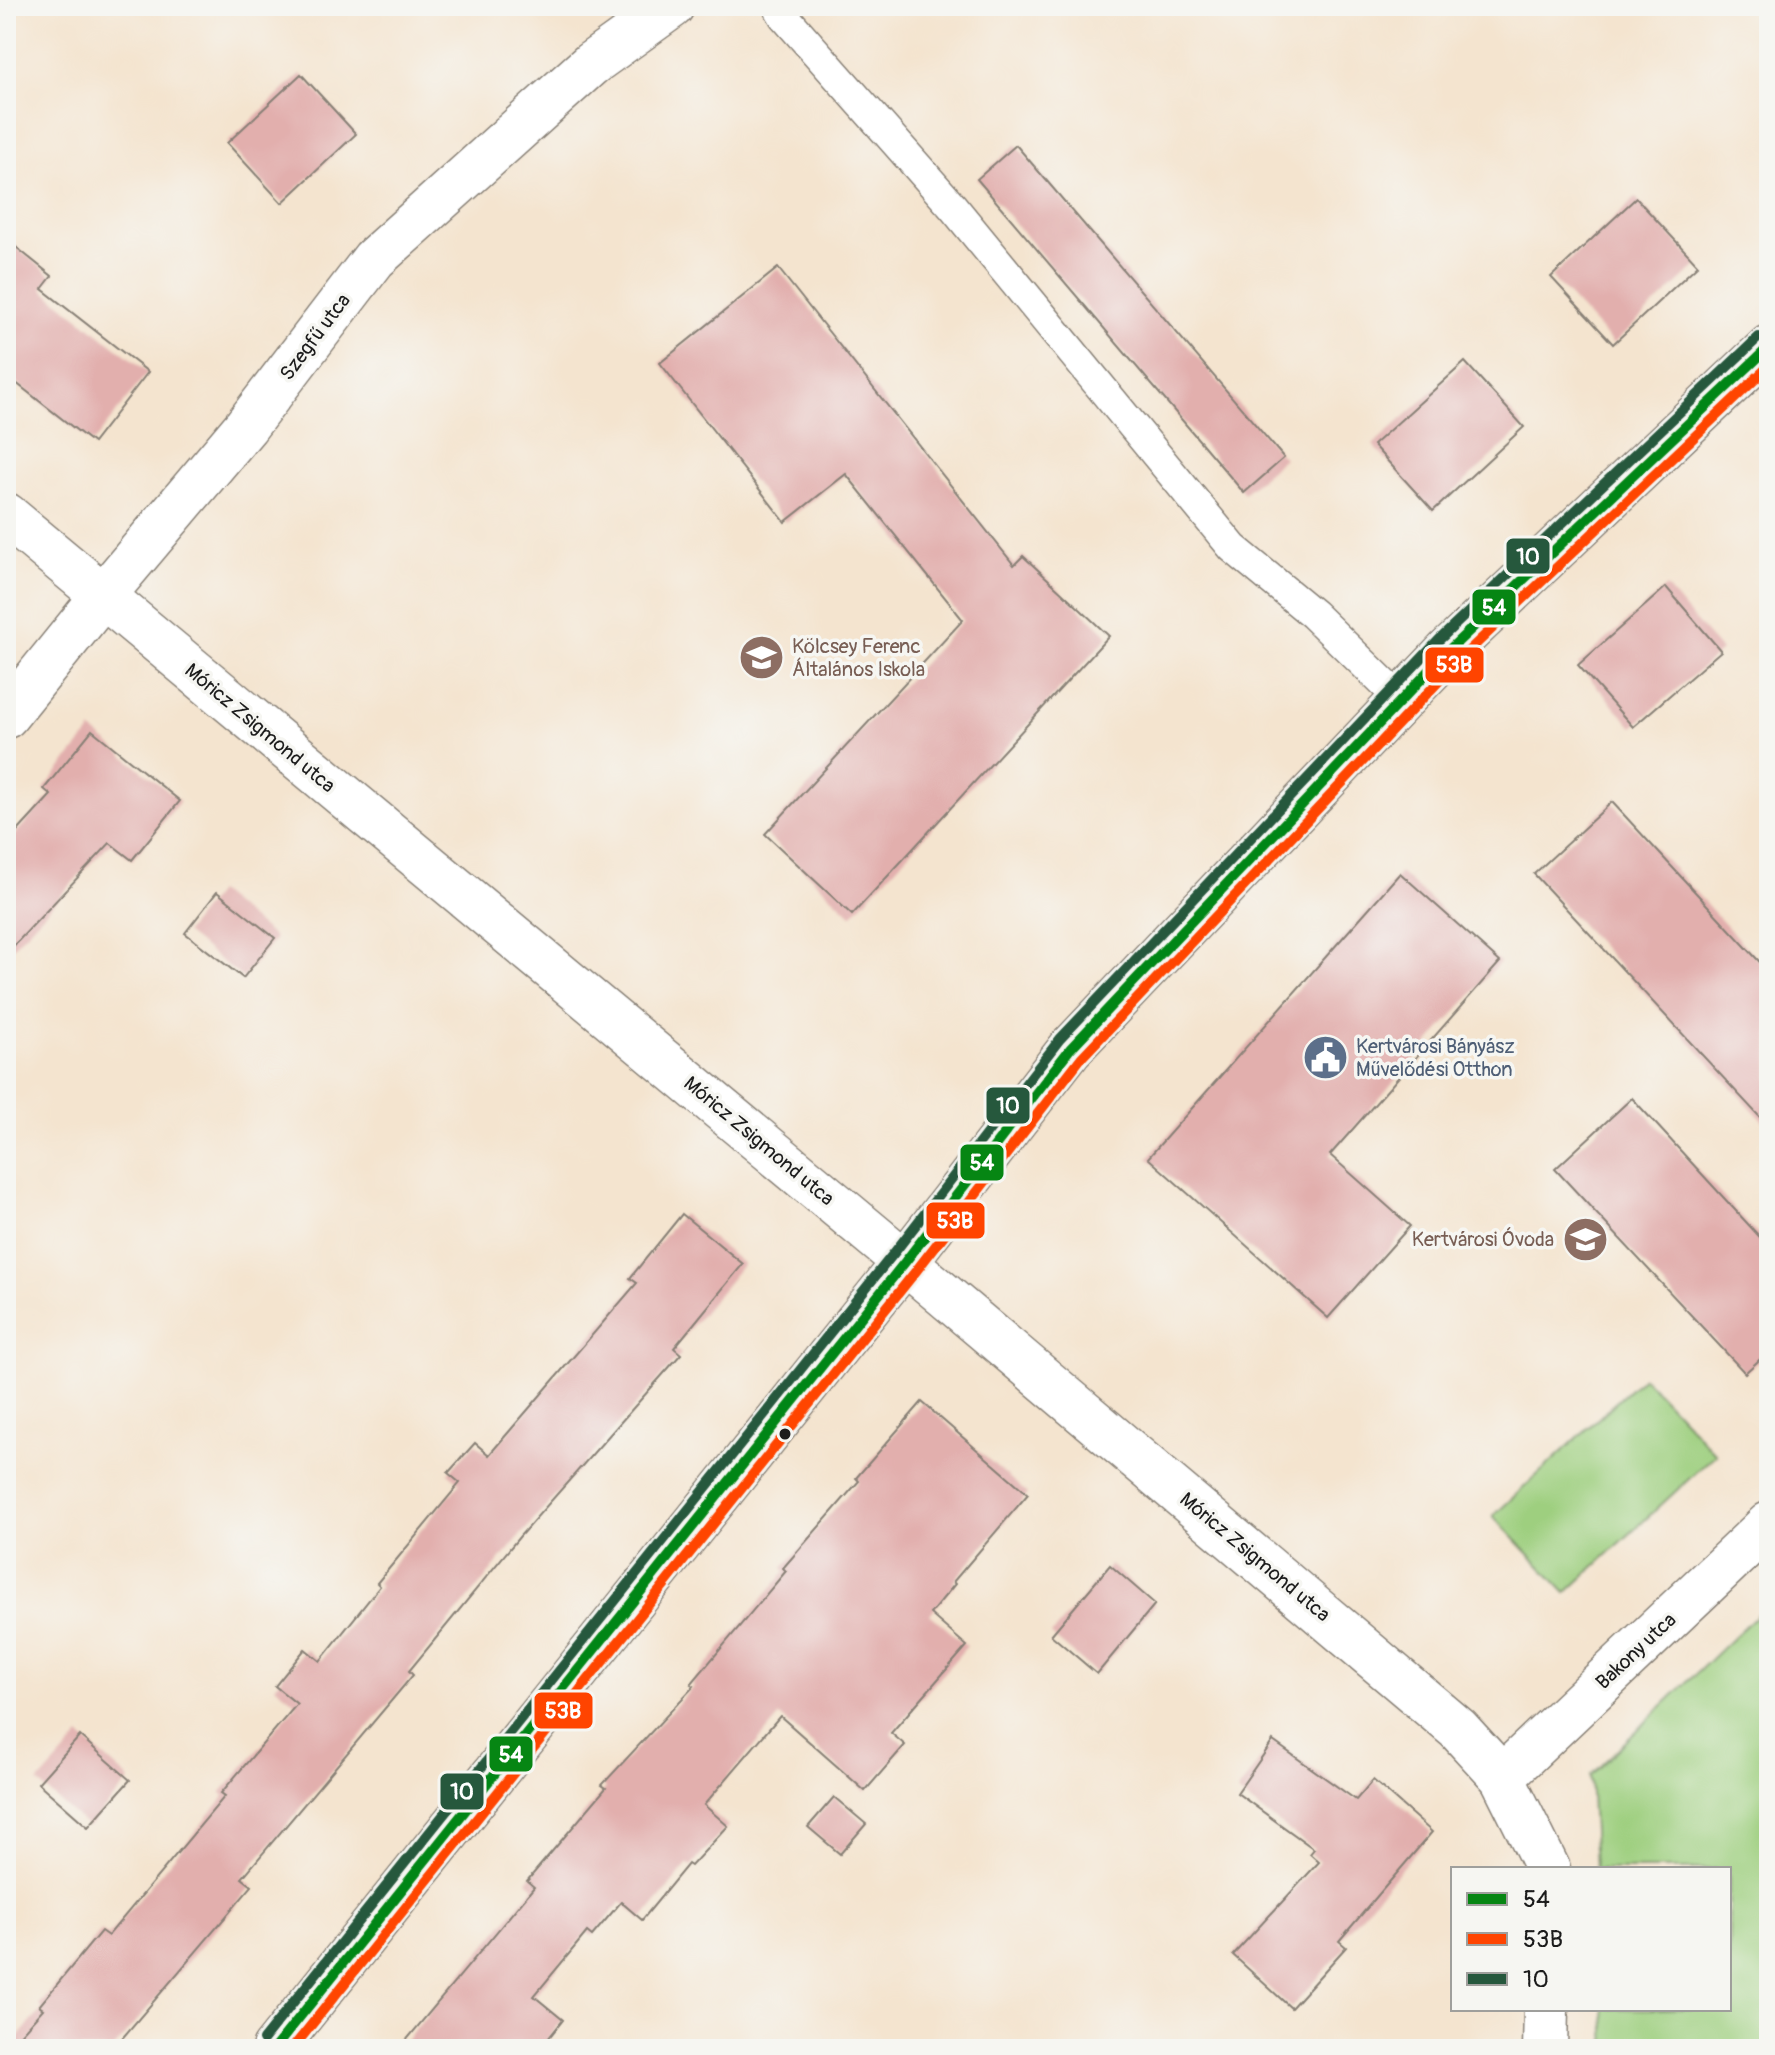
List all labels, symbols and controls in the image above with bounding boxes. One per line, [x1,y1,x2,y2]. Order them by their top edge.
street label: Szegfű utca [274,289,356,385]
line badge: 10 [1505,537,1551,575]
text: 10 [1516,543,1540,571]
line badge: 54 [1471,588,1517,626]
text: 54 [1482,594,1507,622]
school or university icon: Kölcsey Ferenc Általános Iskola [737,634,785,682]
place label: Kölcsey Ferenc Általános Iskola [792,634,925,682]
line badge: 53B [1424,646,1485,684]
text: 53B [1436,651,1472,679]
street label: Móricz Zsigmond utca [180,658,340,798]
public building icon: Kertvárosi Bányász Művelődési Otthon [1301,1034,1349,1082]
place label: Kertvárosi Bányász Művelődési Otthon [1356,1034,1515,1082]
street label: Móricz Zsigmond utca [679,1071,839,1211]
line badge: 10 [985,1086,1031,1125]
text: 10 [996,1092,1020,1120]
line badge: 54 [959,1143,1005,1182]
text: 54 [970,1149,995,1177]
line badge: 53B [925,1201,986,1240]
text: 53B [937,1207,973,1235]
school or university icon: Kertvárosi Óvoda [1561,1215,1609,1263]
place label: Kertvárosi Óvoda [1412,1227,1554,1252]
unlabelled marker [777,1426,793,1442]
street label: Móricz Zsigmond utca [1175,1487,1335,1627]
street label: Bakony utca [1591,1607,1681,1695]
line badge: 53B [533,1691,594,1730]
text: 53B [545,1697,581,1725]
line badge: 54 [488,1735,534,1773]
text: 54 [499,1741,524,1769]
line badge: 10 [439,1772,485,1811]
text: 10 [450,1778,474,1806]
legend [1451,1867,1731,2011]
text: 54 [1523,1885,1550,1914]
text: 53B [1523,1925,1563,1954]
text: 10 [1523,1965,1549,1994]

